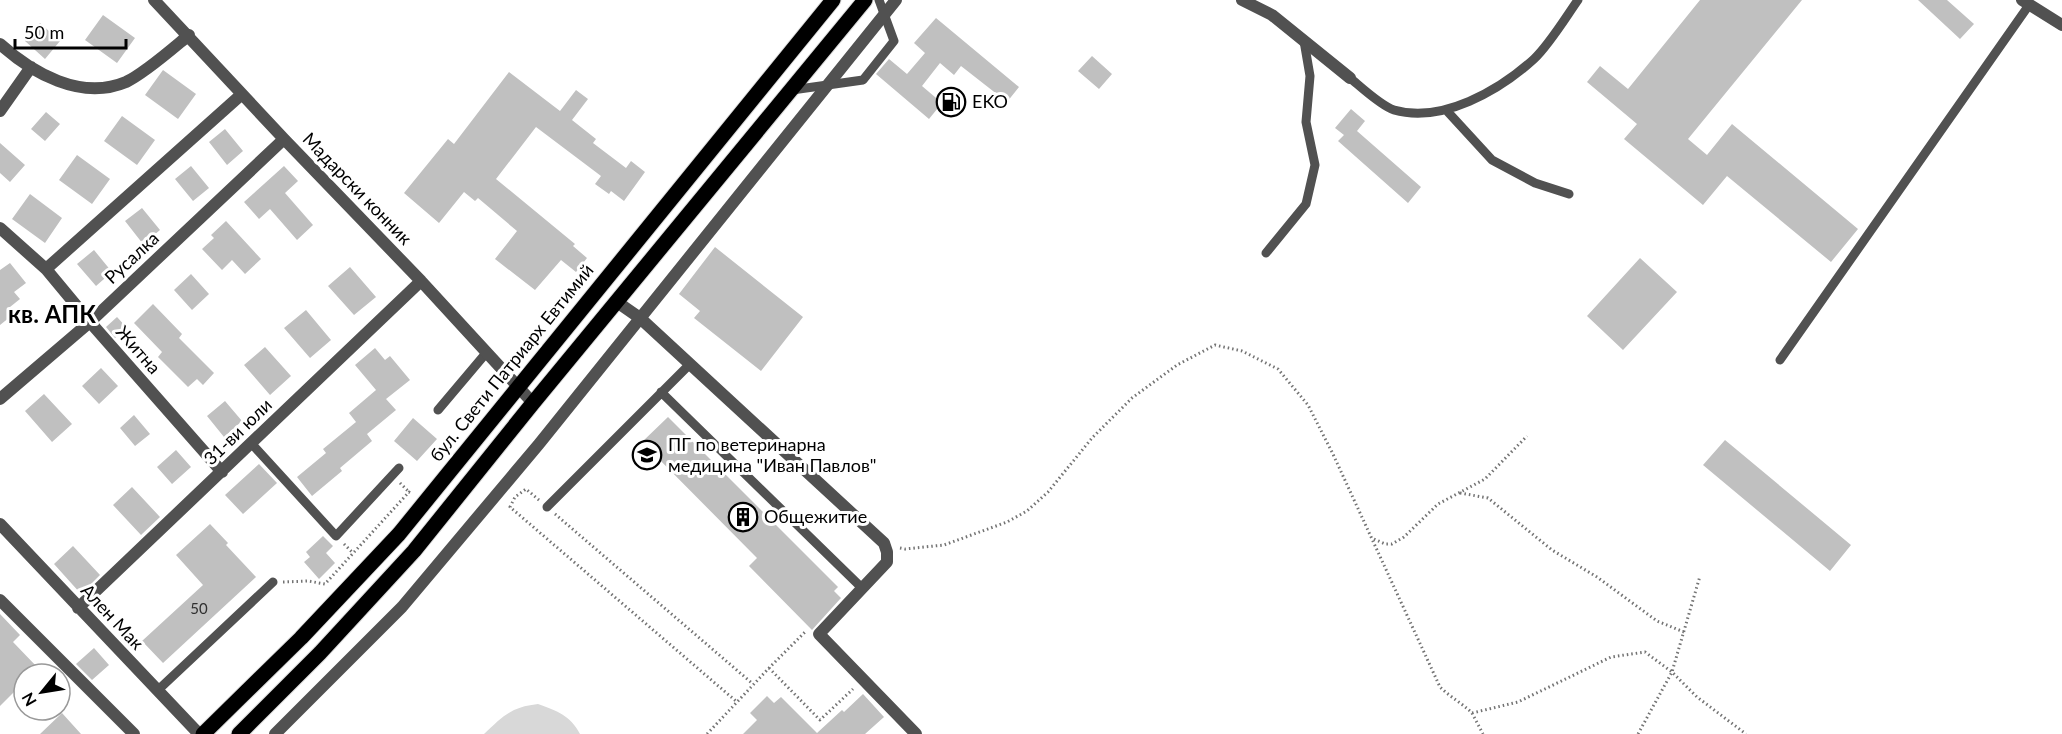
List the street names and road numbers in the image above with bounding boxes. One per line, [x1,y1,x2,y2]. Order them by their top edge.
street label: Мадарски конник [299,128,417,250]
street label: Русалка [100,227,163,288]
street label: бул. Свети Патриарх Евтимий [425,259,598,466]
street label: Житна [112,321,166,378]
street label: 31-ви юли [199,393,276,469]
street label: Ален Мак [77,579,149,654]

